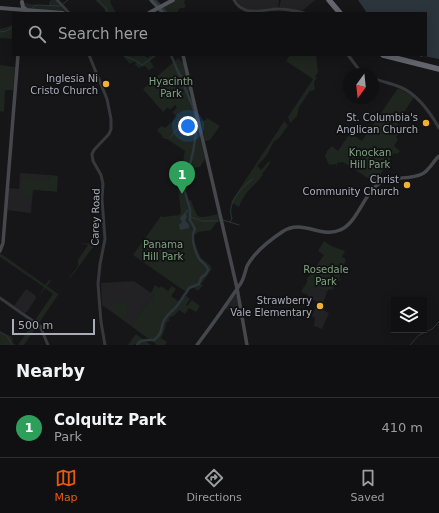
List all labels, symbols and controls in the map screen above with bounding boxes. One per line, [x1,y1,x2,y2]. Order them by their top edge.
search box [12,12,427,56]
icon: search [26,23,48,45]
text: Search here [58,25,148,43]
north arrow [343,68,379,104]
place label: Inglesia Ni Cristo Church [30,73,98,96]
park label: Hyacinth Park [149,76,193,99]
marker: Inglesia Ni Cristo Church [101,79,111,89]
place label: St. Columbia's Anglican Church [336,112,418,135]
your location [178,116,198,136]
marker: St. Columbia's Anglican Church [421,118,431,128]
park label: Knockan Hill Park [349,147,391,170]
pin: 1 [169,161,195,194]
place label: Christ Community Church [303,174,399,197]
marker: Christ Community Church [402,180,412,190]
street label: Carey Road [90,188,101,246]
park label: Panama Hill Park [143,239,184,262]
park label: Rosedale Park [303,264,349,287]
place label: Strawberry Vale Elementary [230,295,312,318]
map controls [391,297,427,333]
button: layers [391,297,427,333]
marker: Strawberry Vale Elementary [315,301,325,311]
scale bar [12,317,95,336]
text: 500 m [18,319,53,332]
text: Nearby [16,361,85,381]
text: Colquitz Park [54,411,166,429]
text: 1 [24,420,34,435]
text: 410 m [381,420,423,435]
text: Park [54,429,82,444]
tab: Map [54,467,78,504]
tab: Directions [186,467,242,504]
tab: Saved [351,467,385,504]

